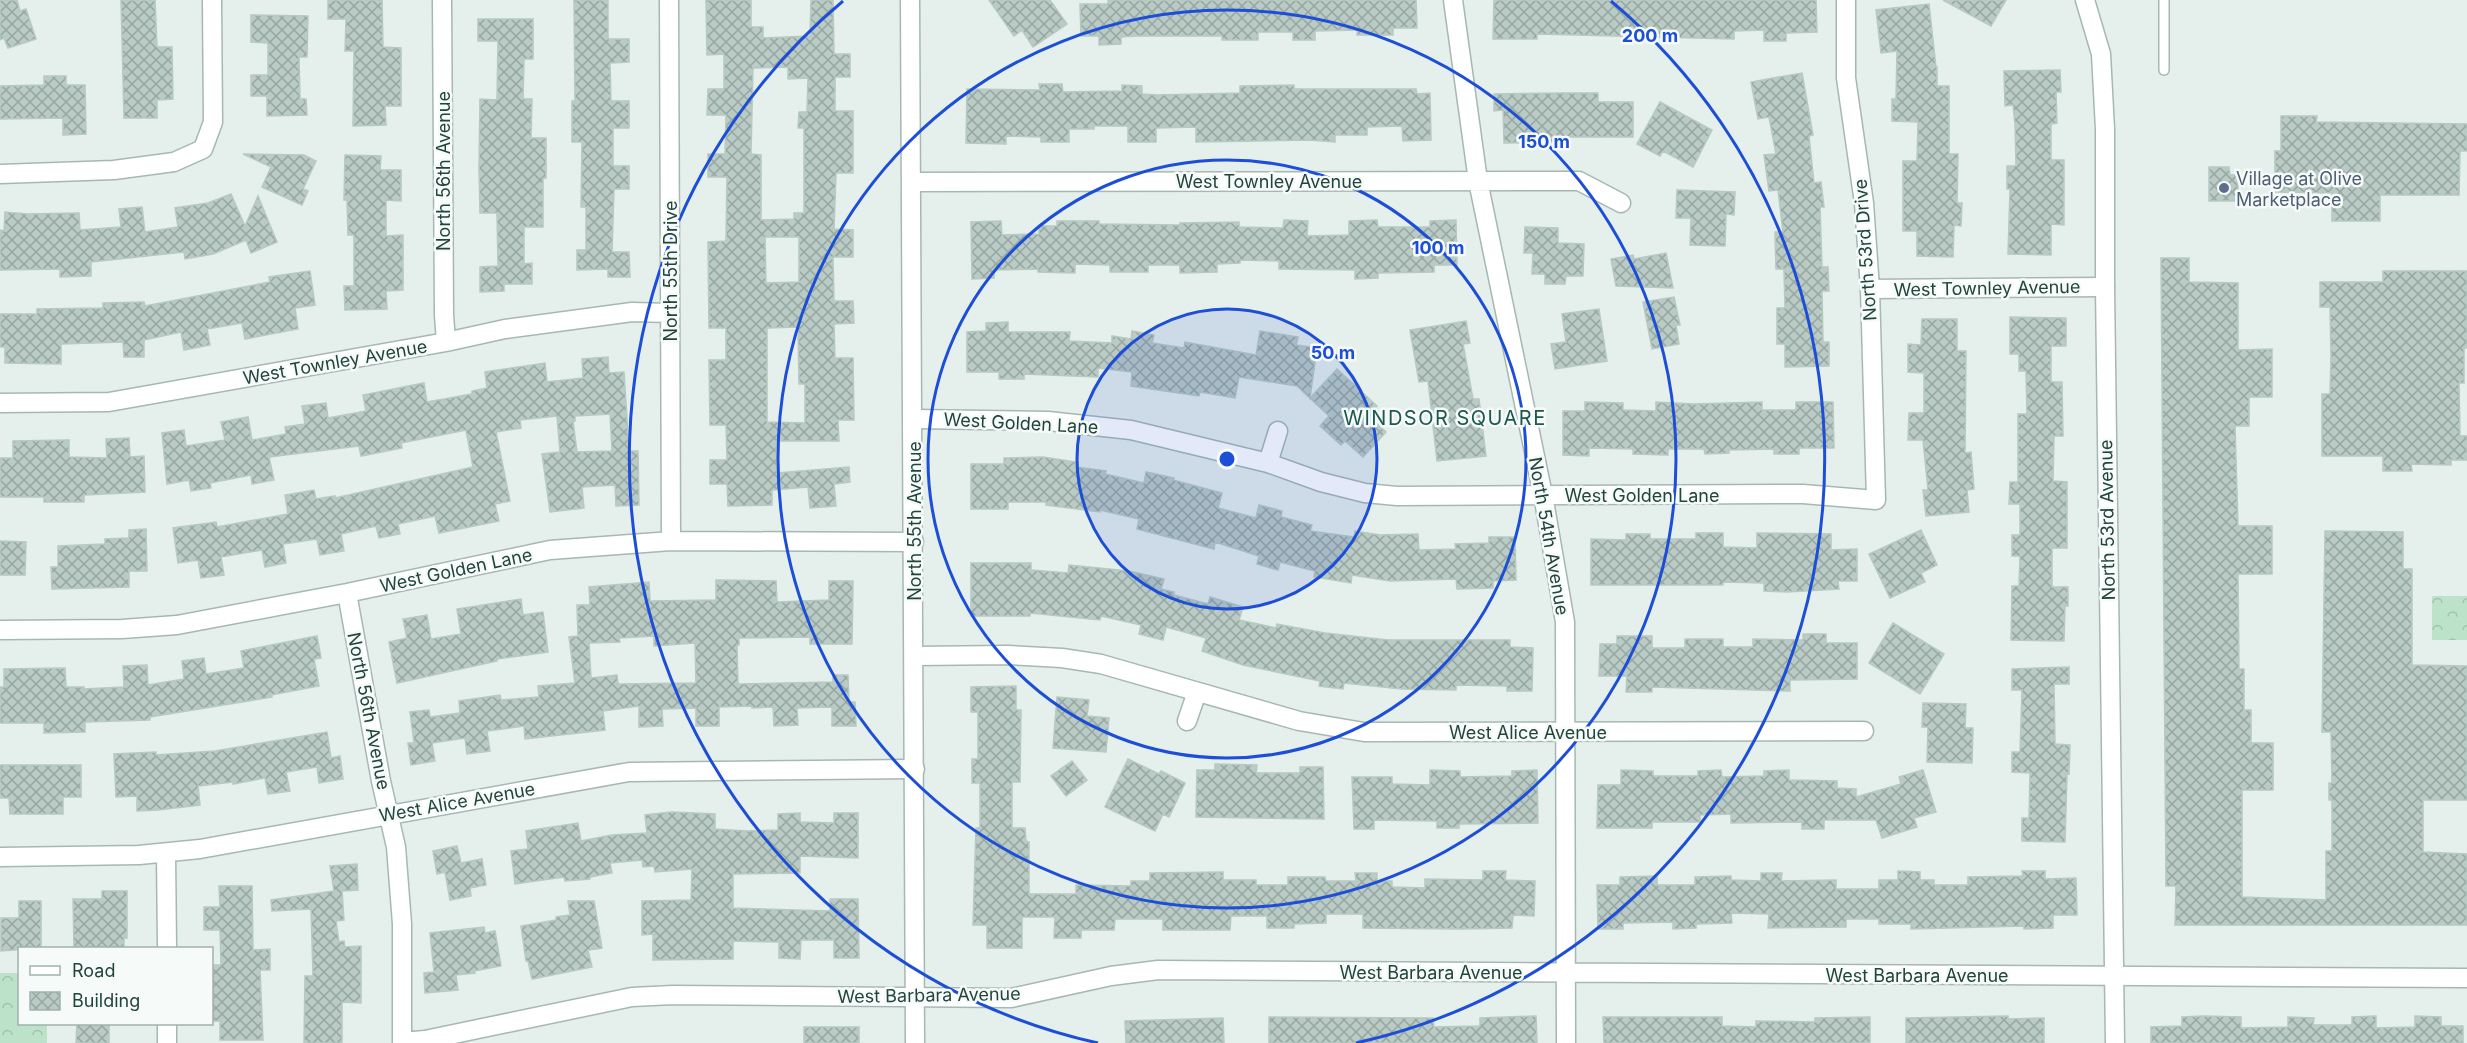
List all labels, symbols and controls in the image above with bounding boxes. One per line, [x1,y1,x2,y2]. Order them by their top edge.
text: 200 m [1622,25,1678,46]
street label: North 56th Avenue [433,91,454,251]
text: 150 m [1518,131,1570,152]
place label: Village at Olive Marketplace [2236,168,2362,210]
street label: West Townley Avenue [1176,171,1362,192]
street label: North 53rd Drive [1850,178,1880,322]
marker: Village at Olive Marketplace [2217,181,2231,195]
street label: North 55th Drive [660,200,681,342]
text: 100 m [1412,237,1464,258]
street label: West Townley Avenue [1893,276,2081,300]
street label: West Townley Avenue [241,335,429,389]
text: 50 m [1311,342,1355,363]
district label: WINDSOR SQUARE [1343,406,1547,430]
street label: West Golden Lane [943,408,1099,438]
street label: North 53rd Avenue [2095,439,2119,601]
street label: North 55th Avenue [904,441,925,601]
centre of rings [1217,449,1237,469]
street label: North 54th Avenue [1525,455,1573,617]
street label: West Golden Lane [1565,485,1719,506]
street label: West Golden Lane [378,544,534,596]
street label: North 56th Avenue [343,630,395,792]
street label: West Alice Avenue [1449,722,1607,743]
street label: West Alice Avenue [377,778,537,826]
legend [18,947,213,1025]
text: Road [72,960,115,981]
street label: West Barbara Avenue [1339,962,1523,983]
street label: West Barbara Avenue [1825,965,2009,986]
street label: West Barbara Avenue [837,983,1021,1007]
text: Building [72,990,140,1011]

